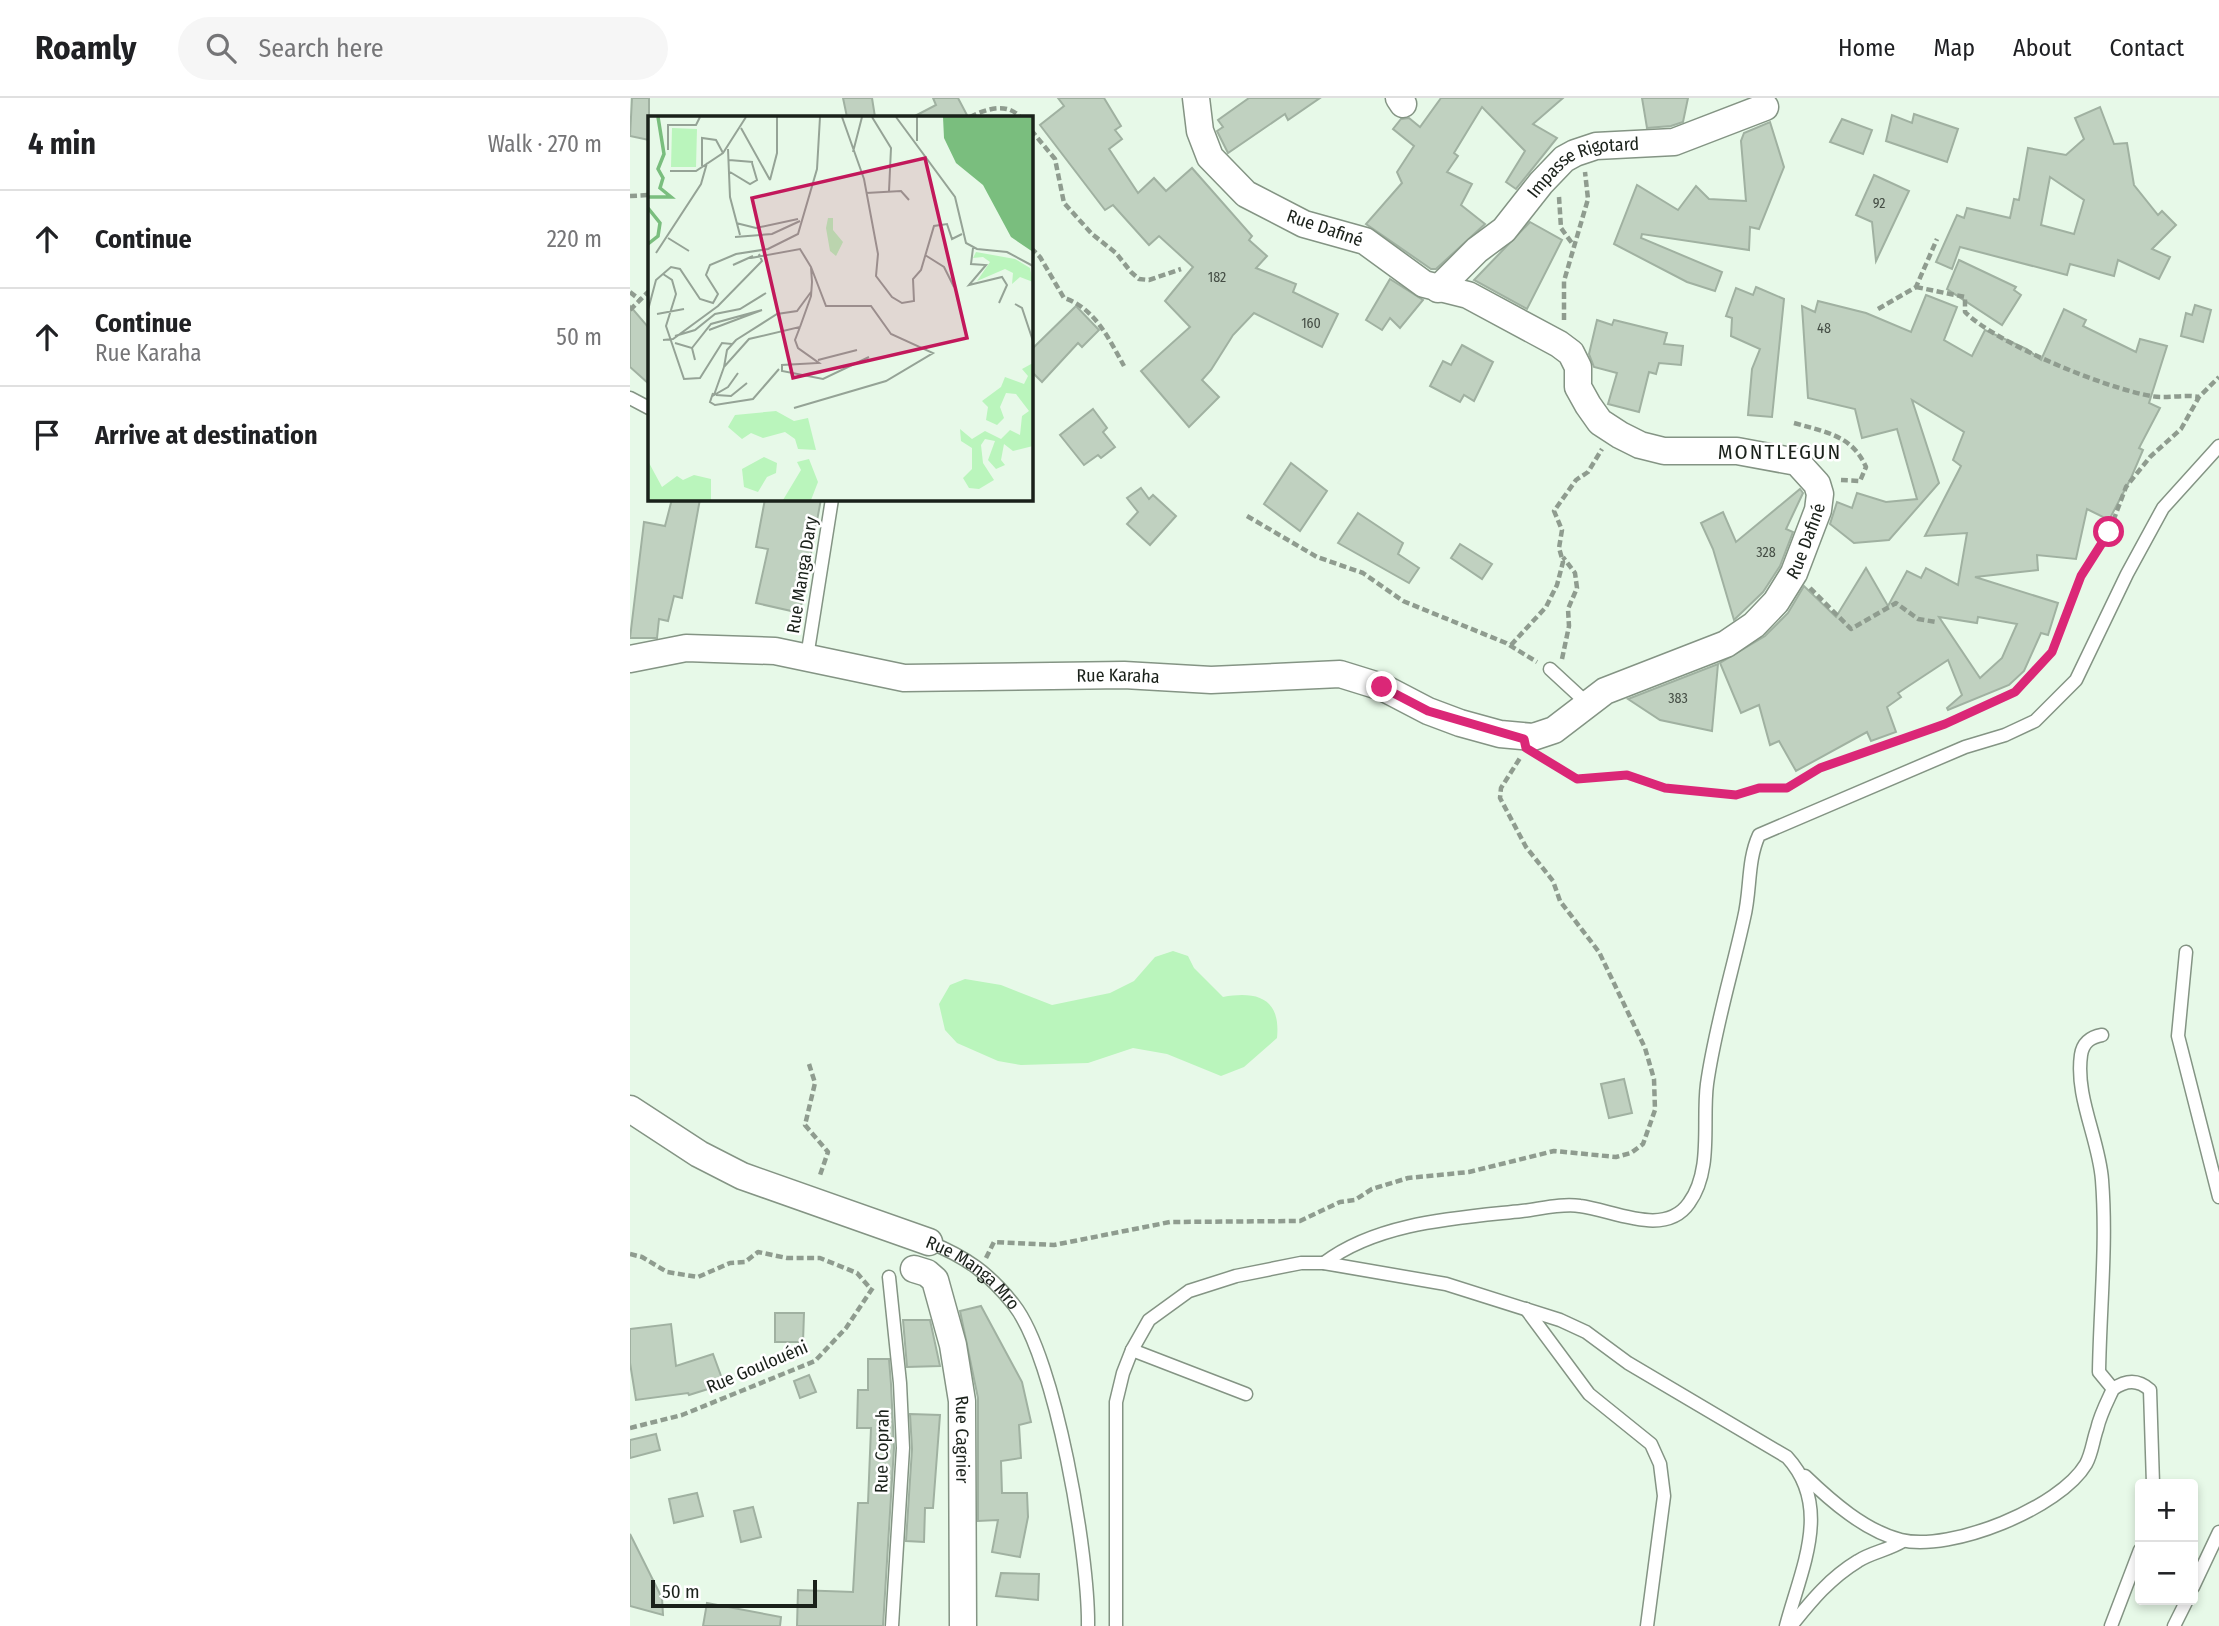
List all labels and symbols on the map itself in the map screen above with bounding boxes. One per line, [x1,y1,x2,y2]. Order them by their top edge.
inset map [648,116,1032,500]
street label: Impasse Rigotard [1522,133,1640,202]
house number: 92 [1873,195,1885,212]
street label: Rue Dafiné [1284,205,1366,251]
house number: 182 [1208,269,1226,286]
house number: 160 [1301,315,1321,332]
house number: 48 [1817,320,1831,337]
district label: MONTLEGUN [1718,439,1842,465]
street label: Rue Dafiné [1782,502,1830,583]
street label: Rue Manga Dary [782,515,822,635]
route start [2093,516,2124,547]
house number: 328 [1756,544,1776,561]
street label: Rue Karaha [1076,664,1161,688]
route end [1366,671,1397,702]
house number: 383 [1668,690,1688,707]
street label: Rue Manga Mro [923,1231,1025,1314]
street label: Rue Goulouéni [703,1336,811,1398]
street label: Rue Cagnier [950,1394,974,1484]
street label: Rue Coprah [870,1409,894,1493]
scale bar [651,1577,817,1609]

